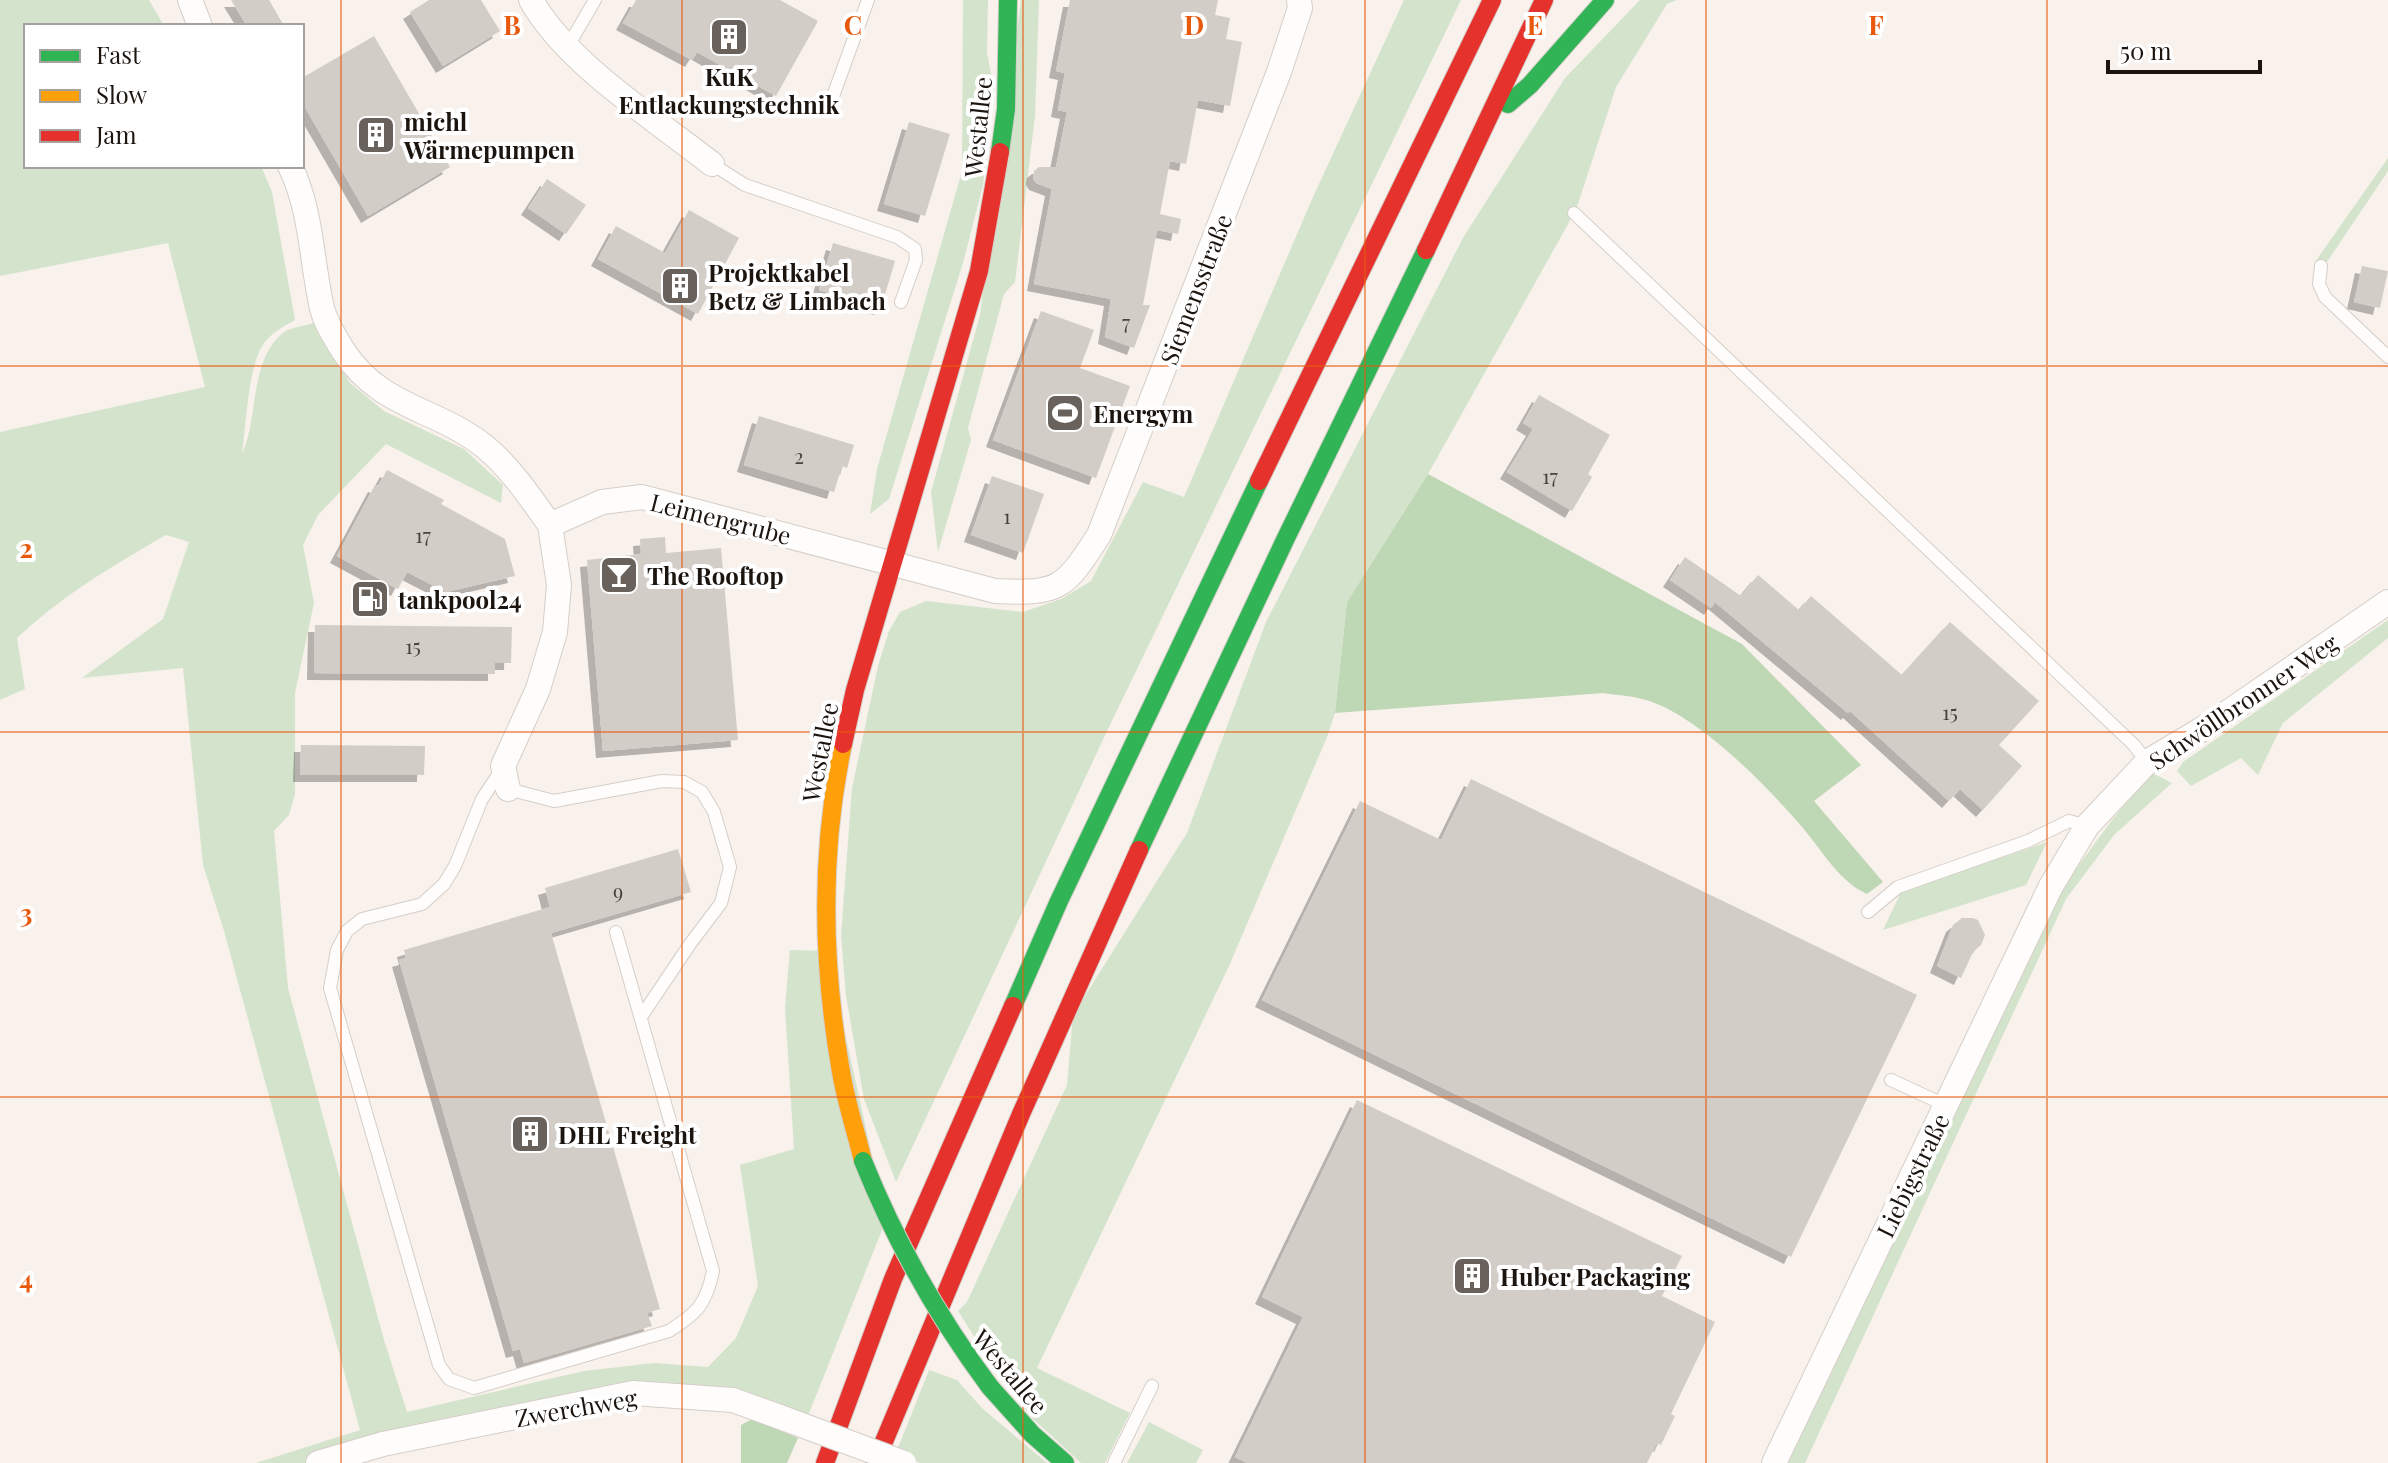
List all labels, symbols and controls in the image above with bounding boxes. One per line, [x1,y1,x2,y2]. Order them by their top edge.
text: B [503,7,521,42]
text: C [844,7,862,42]
text: D [1184,7,1204,42]
text: E [1527,7,1543,42]
text: F [1868,7,1884,42]
building icon: KuK Entlackungstechnik [708,16,750,58]
legend [24,24,304,168]
scale bar [2108,24,2260,74]
text: 50 m [2120,34,2172,66]
text: Fast [96,38,141,70]
place label: KuK Entlackungstechnik [619,60,840,120]
street label: Westallee [956,75,998,180]
text: Slow [96,78,148,110]
place label: michl Wärmepumpen [403,105,575,165]
building icon: michl Wärmepumpen [355,114,397,156]
text: Jam [95,118,137,150]
street label: Siemensstraße [1152,209,1238,369]
place label: Projektkabel Betz & Limbach [708,256,886,316]
building icon: Projektkabel Betz & Limbach [659,265,701,307]
house number: 7 [1122,308,1130,335]
sports icon: Energym [1044,392,1086,434]
place label: Energym [1093,397,1194,429]
house number: 2 [794,442,804,469]
house number: 17 [1542,462,1558,489]
street label: Leimengrube [647,485,795,551]
house number: 1 [1003,502,1011,529]
house number: 17 [415,521,431,548]
text: 2 [19,530,33,565]
bar icon: The Rooftop [598,554,640,596]
place label: The Rooftop [647,559,784,591]
fuel station icon: tankpool24 [349,578,391,620]
place label: tankpool24 [397,583,522,615]
street label: Schwöllbronner Weg [2142,626,2344,776]
house number: 15 [405,632,421,659]
house number: 15 [1942,698,1958,725]
street label: Westallee [793,699,844,806]
house number: 9 [613,877,623,904]
text: 3 [20,895,32,930]
street label: Liebigstraße [1868,1108,1956,1242]
building icon: DHL Freight [509,1113,551,1155]
place label: DHL Freight [558,1118,697,1150]
building icon: Huber Packaging [1451,1255,1493,1297]
place label: Huber Packaging [1500,1260,1691,1292]
text: 4 [19,1261,33,1296]
street label: Westallee [966,1321,1056,1420]
street label: Zwerchweg [513,1380,640,1433]

